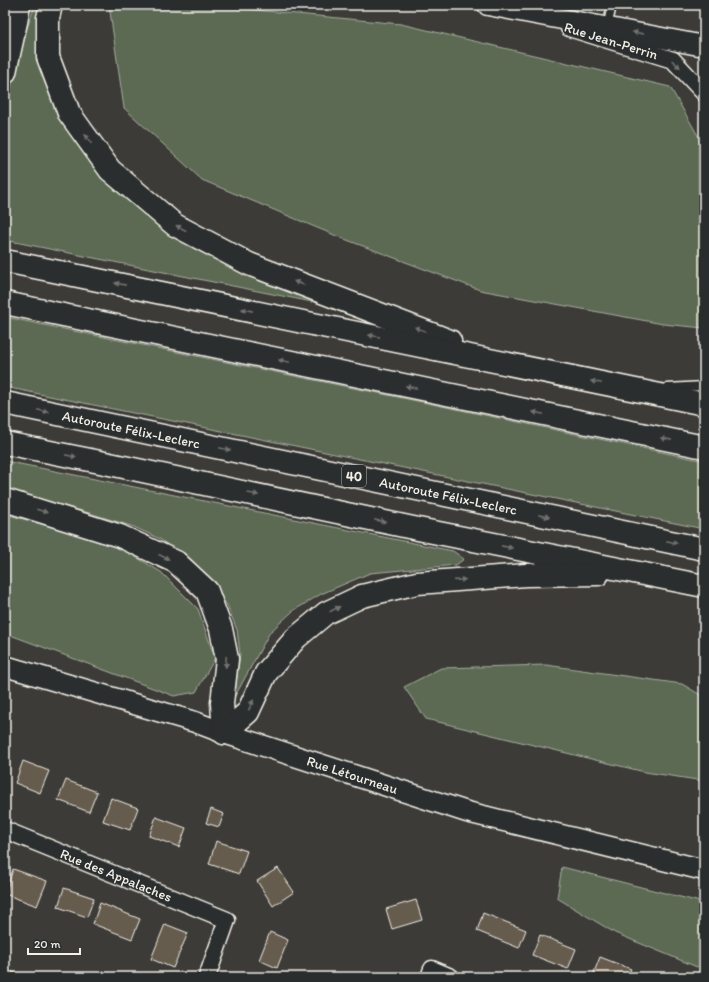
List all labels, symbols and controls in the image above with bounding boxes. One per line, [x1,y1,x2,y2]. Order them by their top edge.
street label: Rue Jean-Perrin [562,19,660,63]
one-way arrow [632,30,644,36]
one-way arrow [671,59,681,69]
one-way arrow [84,134,92,144]
one-way arrow [175,225,187,231]
one-way arrow [292,279,304,285]
one-way arrow [113,281,126,287]
one-way arrow [241,307,253,313]
one-way arrow [414,326,426,332]
one-way arrow [368,333,381,339]
one-way arrow [278,357,290,363]
one-way arrow [590,378,602,384]
one-way arrow [405,384,417,390]
street label: Autoroute Félix-Leclerc [61,407,202,452]
one-way arrow [37,409,49,415]
one-way arrow [532,410,545,416]
one-way arrow [660,436,672,442]
one-way arrow [219,447,231,453]
one-way arrow [65,453,77,459]
road number: 40 [342,465,366,487]
street label: Autoroute Félix-Leclerc [378,473,519,518]
one-way arrow [247,492,259,498]
one-way arrow [36,509,48,515]
one-way arrow [538,513,551,519]
one-way arrow [374,519,386,525]
one-way arrow [665,540,678,546]
one-way arrow [501,544,513,550]
one-way arrow [158,554,169,560]
one-way arrow [454,576,466,583]
one-way arrow [329,606,340,612]
one-way arrow [223,656,230,668]
one-way arrow [248,699,254,711]
street label: Rue Létourneau [305,752,400,798]
street label: Rue des Appalaches [58,845,175,905]
scale bar [28,930,80,956]
text: 20 m [34,937,61,951]

